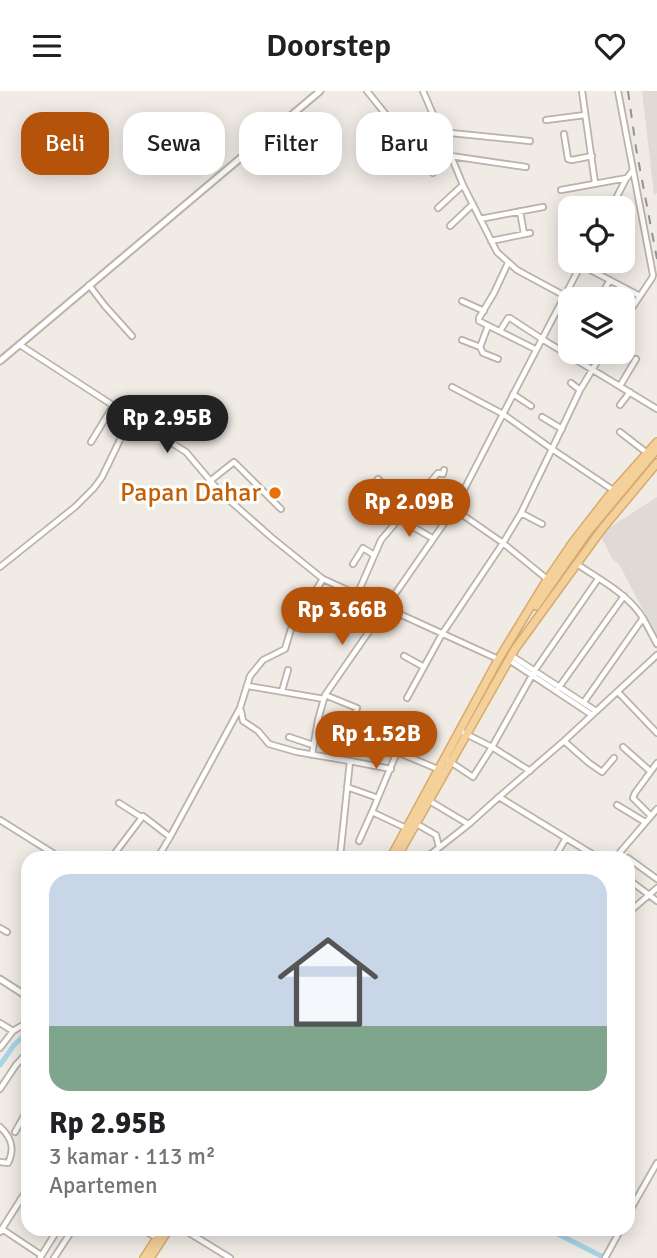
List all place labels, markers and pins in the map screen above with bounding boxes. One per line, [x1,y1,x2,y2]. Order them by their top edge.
pin: Rp 2.95B [95,395,239,455]
place label: Papan Dahar [120,477,261,509]
pin: Rp 2.09B [337,479,481,539]
marker: Papan Dahar [267,485,283,501]
pin: Rp 3.66B [270,587,414,647]
pin: Rp 1.52B [304,711,448,771]

